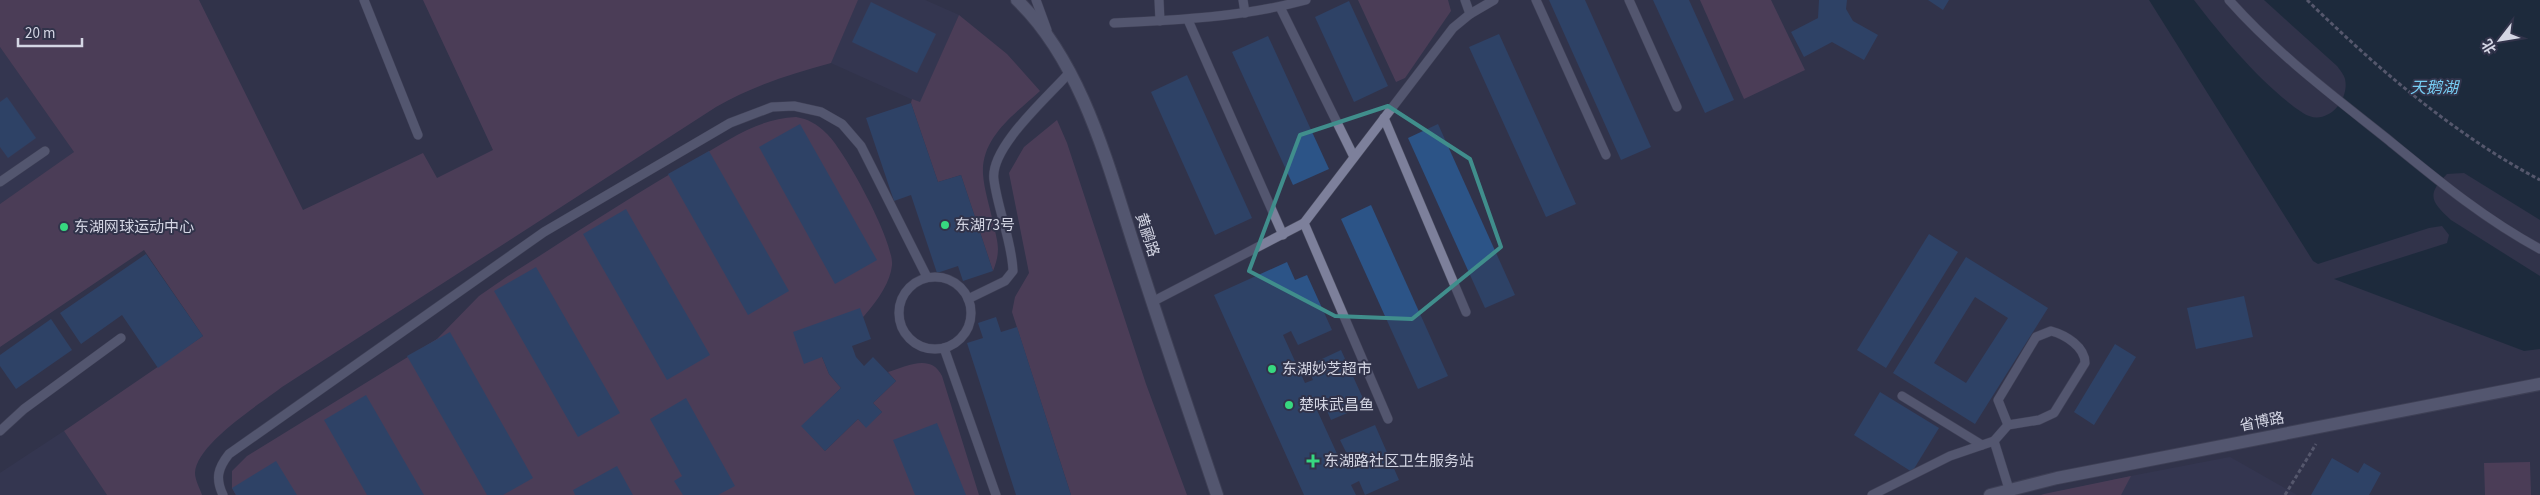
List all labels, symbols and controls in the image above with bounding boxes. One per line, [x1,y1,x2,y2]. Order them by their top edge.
scale bar [18,15,81,47]
north arrow [2475,15,2525,65]
text: 20 m [25,23,55,44]
text: 北 [2478,35,2502,57]
water label: 天鹅湖 [2410,77,2461,99]
street label: 黄鹂路 [1130,210,1164,260]
place label: 东湖73号 [955,215,1015,236]
place label: 东湖网球运动中心 [74,217,194,238]
marker: 东湖73号 [939,219,951,231]
marker: 东湖网球运动中心 [58,221,70,233]
place label: 东湖妙芝超市 [1282,359,1372,380]
marker: 东湖妙芝超市 [1266,363,1278,375]
place label: 楚味武昌鱼 [1299,395,1374,416]
marker: 楚味武昌鱼 [1283,399,1295,411]
street label: 省博路 [2238,407,2286,437]
place label: 东湖路社区卫生服务站 [1324,451,1474,472]
marker: 东湖路社区卫生服务站 [1306,454,1320,468]

